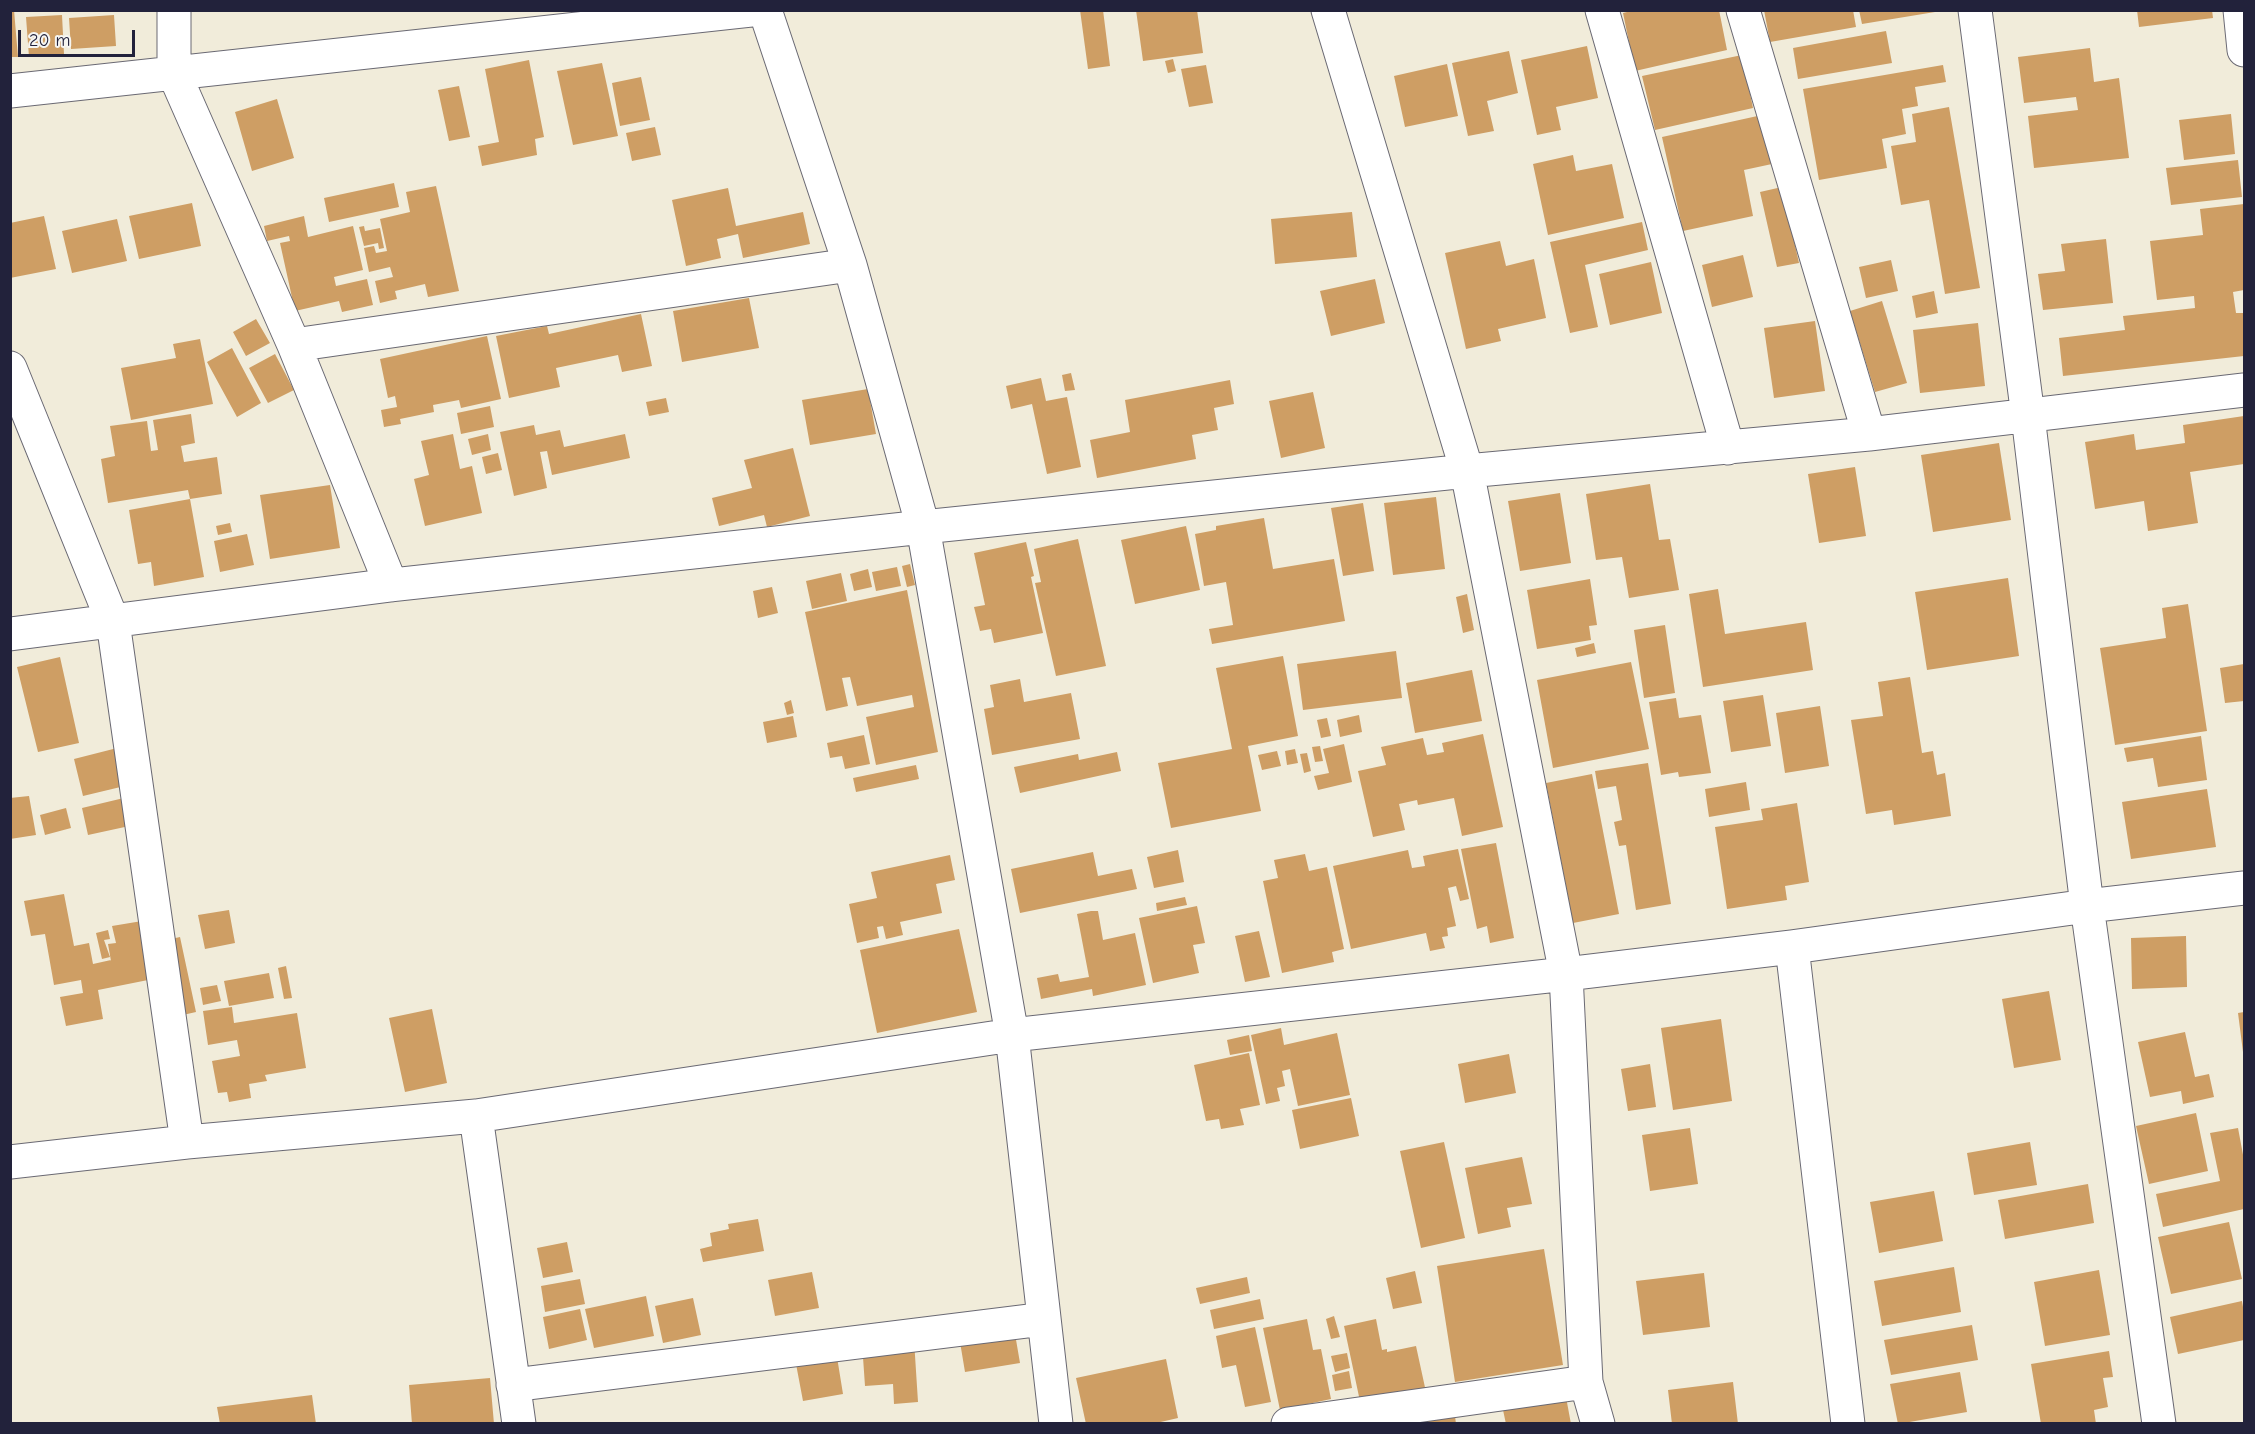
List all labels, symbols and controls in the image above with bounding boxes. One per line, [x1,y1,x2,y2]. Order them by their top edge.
scale bar [21,18,138,56]
text: 20 m [29,30,70,51]

